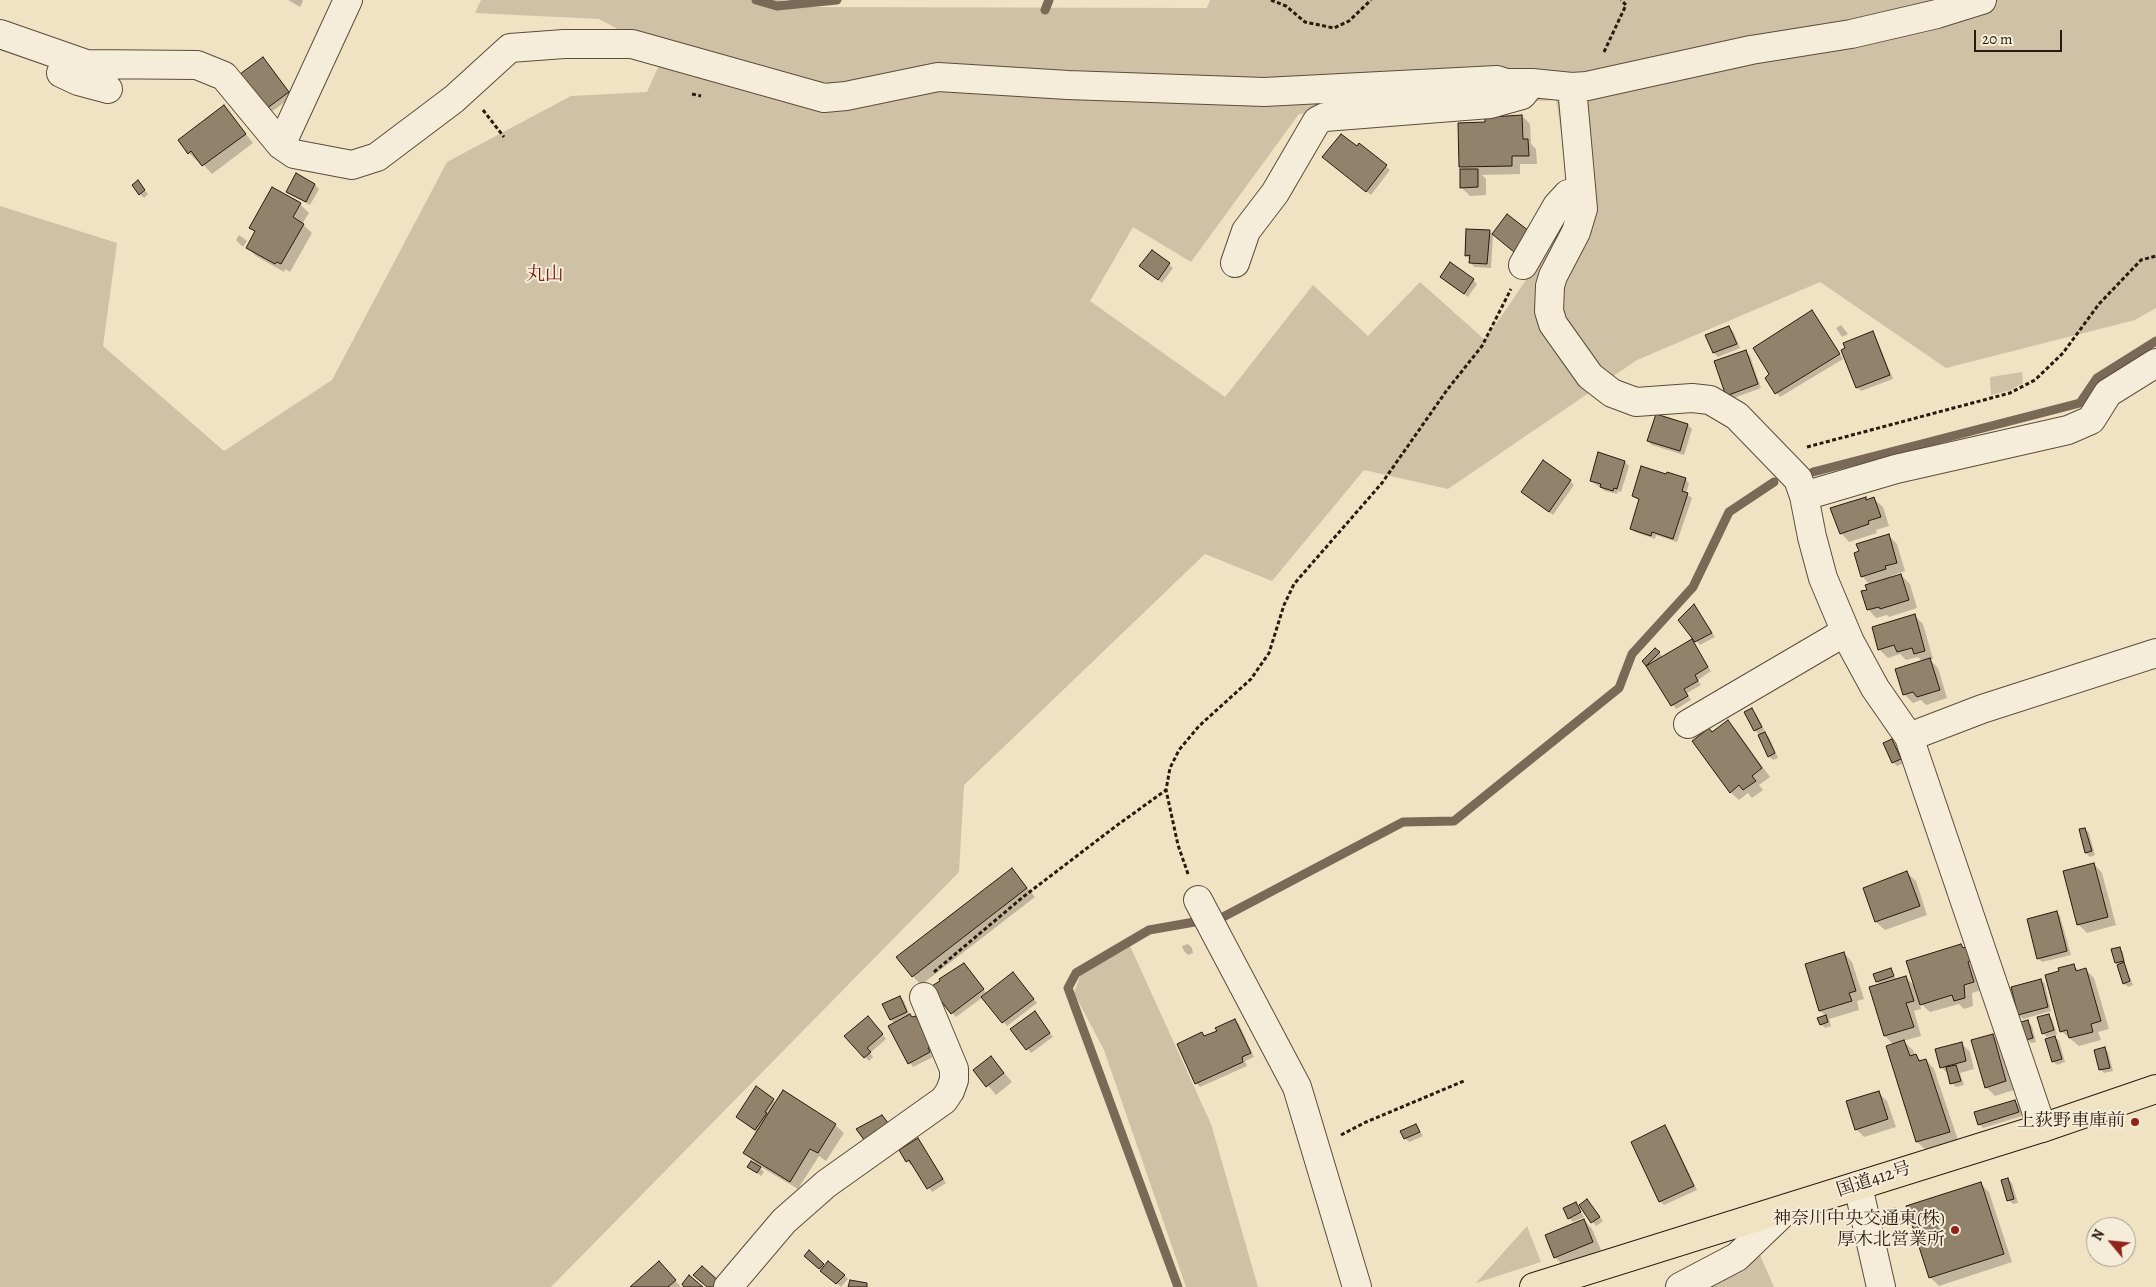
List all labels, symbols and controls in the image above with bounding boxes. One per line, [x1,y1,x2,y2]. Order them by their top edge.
scale bar [1976,20,2064,52]
text: 20 m [1982,29,2013,49]
district label: 丸山 [526,264,564,286]
place label: 上荻野車庫前 [2017,1111,2125,1133]
marker: 上荻野車庫前 [2129,1116,2141,1128]
street label: 国道412号 [1834,1158,1914,1202]
place label: 神奈川中央交通東(株) 厚木北営業所 [1773,1209,1945,1252]
north arrow [2086,1217,2136,1267]
marker: 神奈川中央交通東(株) 厚木北営業所 [1949,1224,1961,1236]
text: N [2087,1226,2109,1244]

